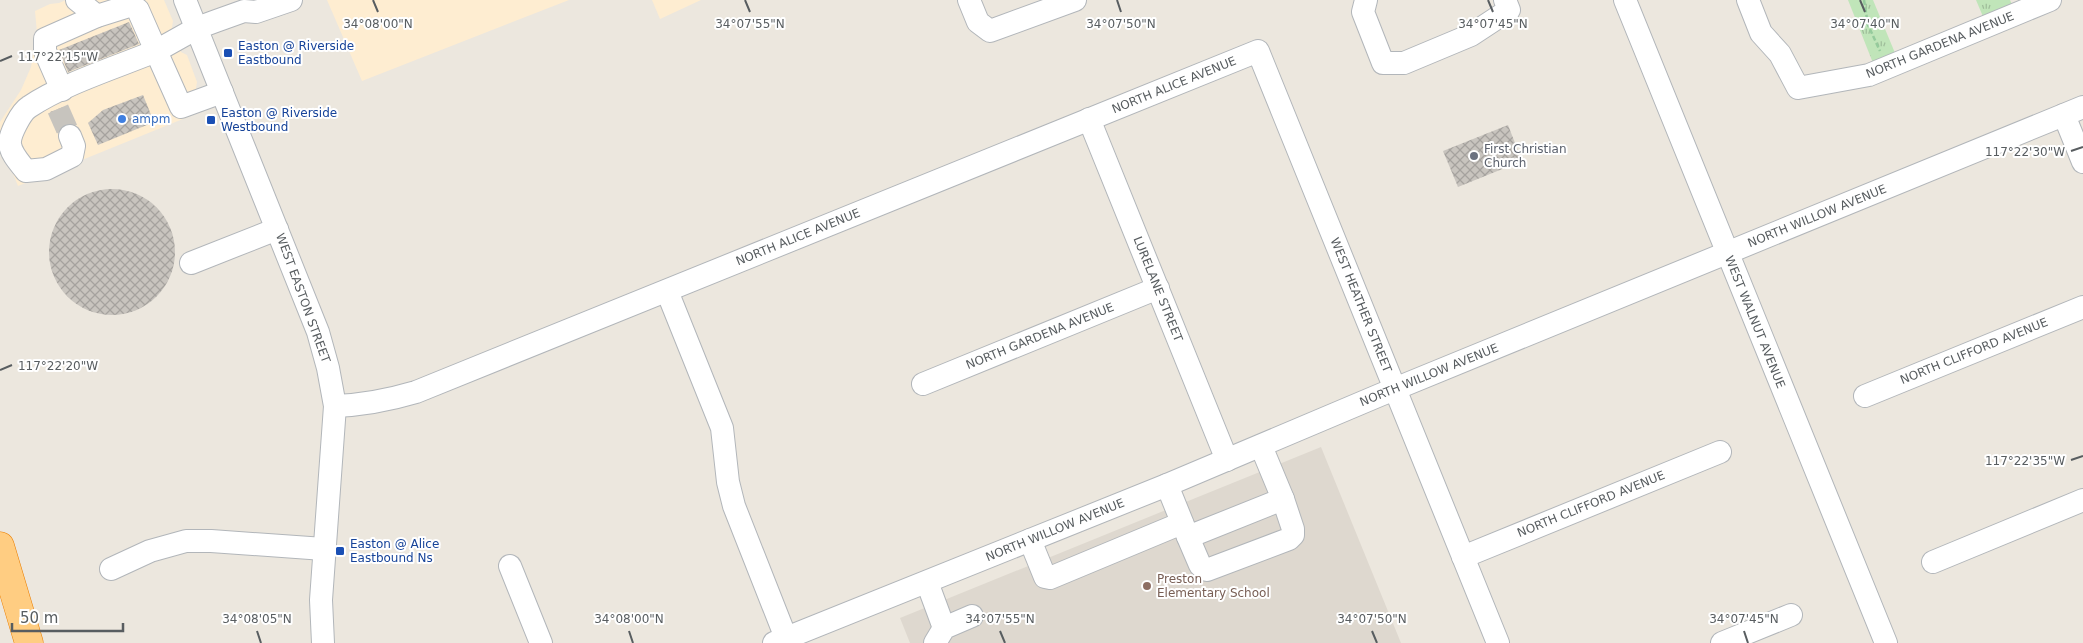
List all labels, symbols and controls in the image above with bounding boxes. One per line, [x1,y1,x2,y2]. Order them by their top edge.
street label: NORTH GARDENA AVENUE [1864,9,2016,81]
text: 34°08'00"N [343,17,413,31]
text: 34°07'55"N [715,17,785,31]
text: 34°07'50"N [1086,17,1156,31]
text: 34°07'45"N [1458,17,1528,31]
text: 34°07'40"N [1830,17,1900,31]
place label: Easton @ Riverside Eastbound [238,39,354,67]
marker: Easton @ Riverside Eastbound [222,47,234,59]
text: 117°22'15"W [18,50,98,64]
street label: NORTH ALICE AVENUE [1110,54,1238,116]
place label: Easton @ Riverside Westbound [221,106,337,134]
place label: ampm [132,112,170,126]
marker: ampm [116,113,128,125]
marker: Easton @ Riverside Westbound [205,114,217,126]
place label: First Christian Church [1484,142,1567,170]
text: 117°22'30"W [1985,145,2065,159]
marker: First Christian Church [1468,150,1480,162]
street label: NORTH WILLOW AVENUE [1746,182,1888,250]
street label: NORTH ALICE AVENUE [734,206,862,268]
street label: WEST EASTON STREET [273,231,333,365]
street label: LURELANE STREET [1131,234,1186,344]
street label: WEST HEATHER STREET [1328,236,1395,375]
street label: WEST WALNUT AVENUE [1722,254,1788,390]
street label: NORTH GARDENA AVENUE [964,300,1116,372]
street label: NORTH CLIFFORD AVENUE [1898,315,2050,387]
street label: NORTH WILLOW AVENUE [1358,341,1500,409]
text: 117°22'20"W [18,359,98,373]
text: 117°22'35"W [1985,454,2065,468]
street label: NORTH CLIFFORD AVENUE [1515,468,1667,540]
street label: NORTH WILLOW AVENUE [984,496,1126,564]
place label: Easton @ Alice Eastbound Ns [350,537,439,565]
marker: Easton @ Alice Eastbound Ns [334,545,346,557]
place label: Preston Elementary School [1157,572,1270,600]
marker: Preston Elementary School [1141,580,1153,592]
scale bar [12,600,124,632]
text: 50 m [20,609,58,627]
text: 34°08'05"N [222,612,292,626]
text: 34°08'00"N [594,612,664,626]
text: 34°07'55"N [965,612,1035,626]
text: 34°07'50"N [1337,612,1407,626]
text: 34°07'45"N [1709,612,1779,626]

